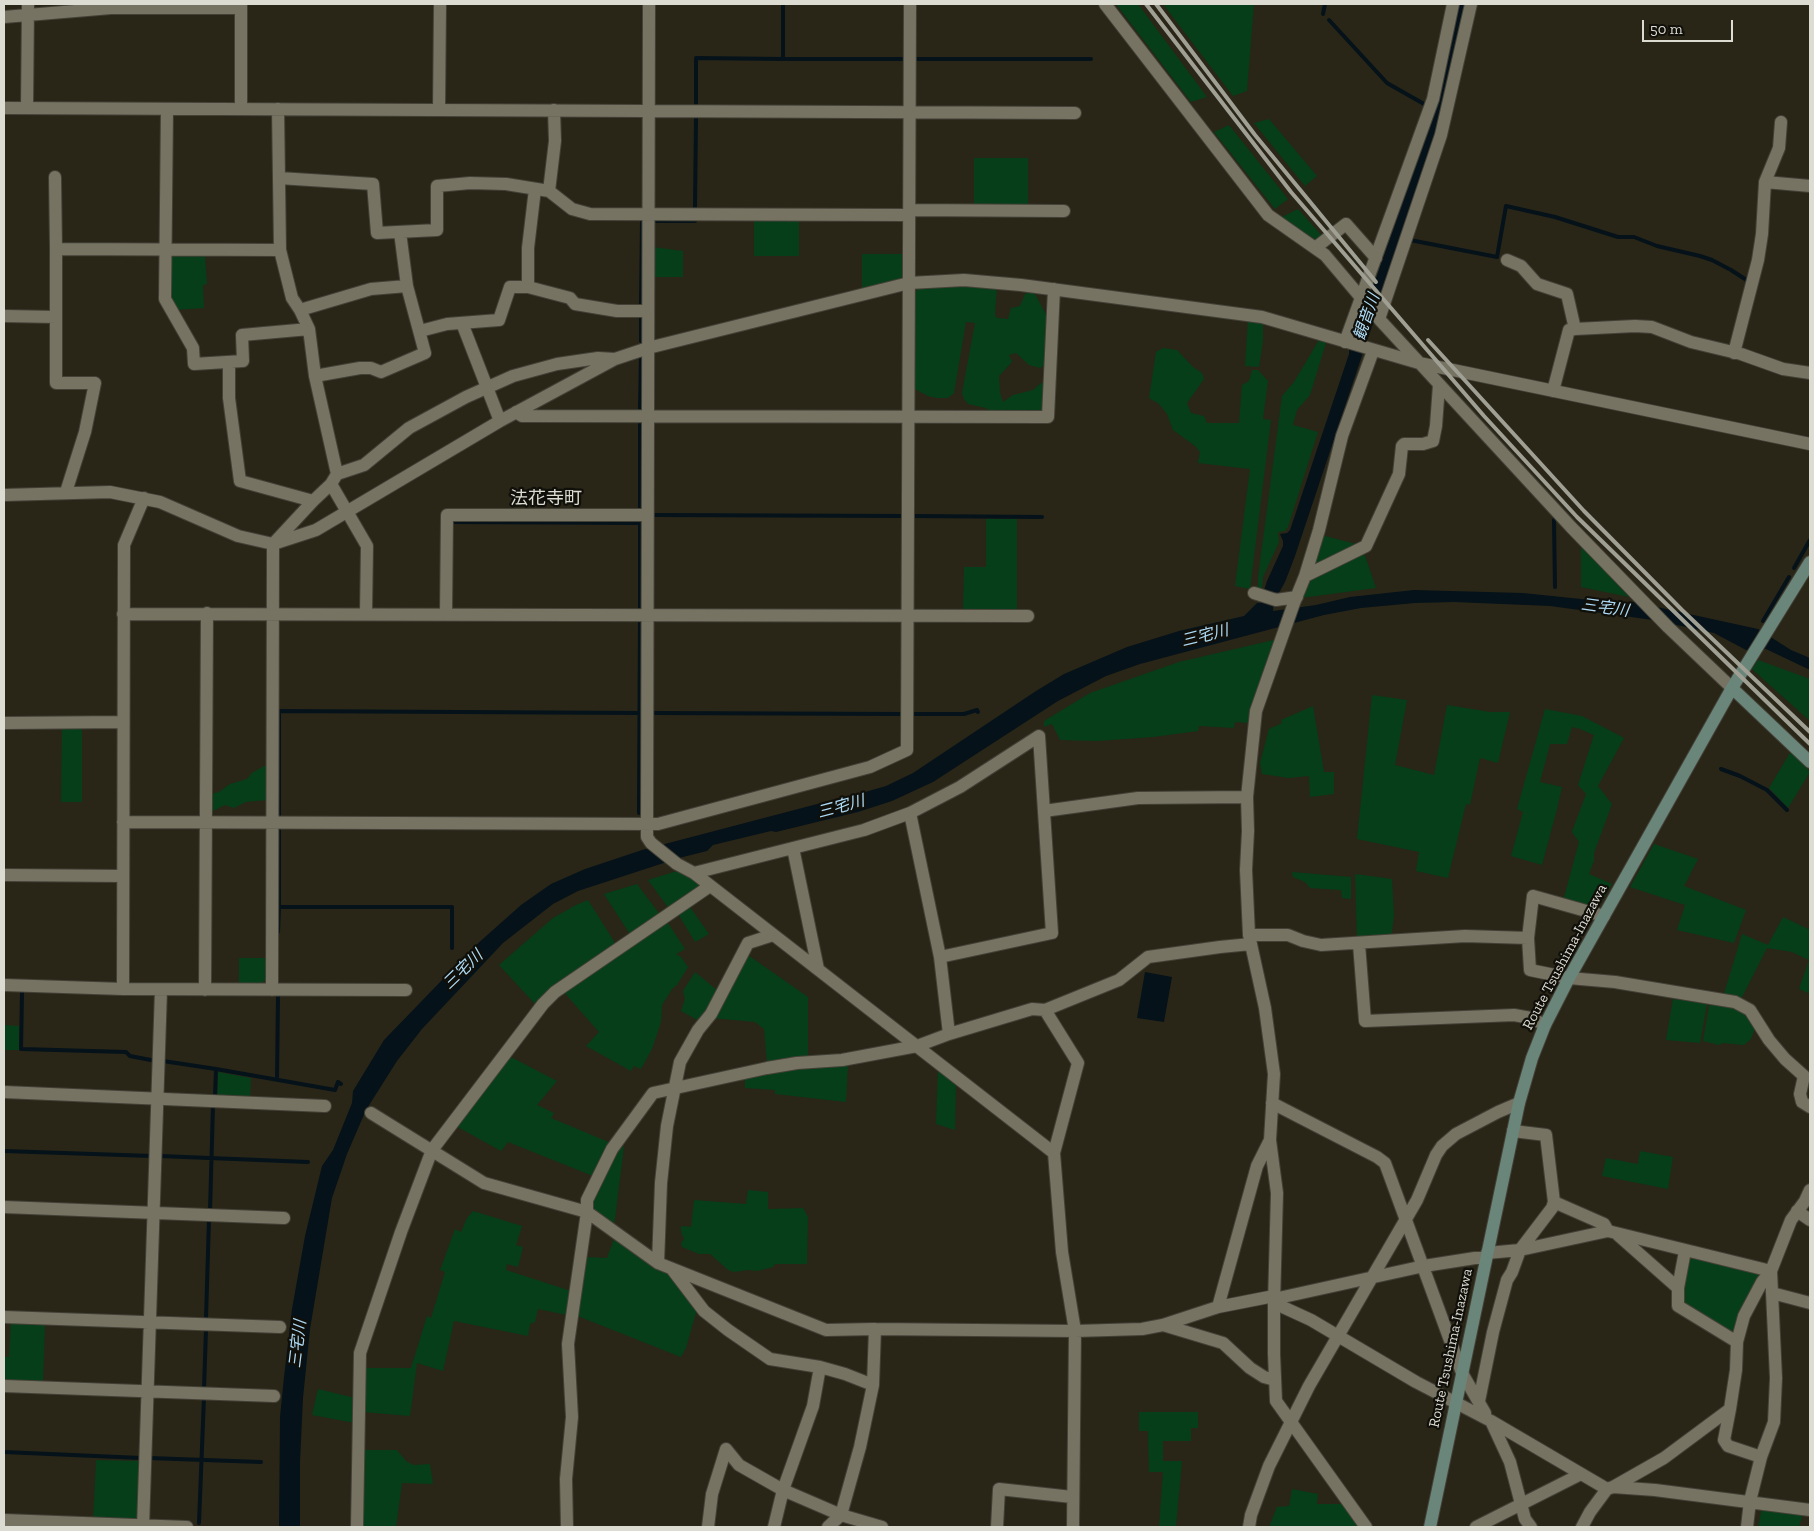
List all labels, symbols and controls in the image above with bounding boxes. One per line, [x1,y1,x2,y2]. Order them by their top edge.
scale bar [1644,10,1735,42]
text: 50 m [1650,20,1683,38]
water label: 観音川 [1350,291,1384,343]
district label: 法花寺町 [510,488,582,510]
water label: 三宅川 [1580,595,1630,621]
water label: 三宅川 [1179,621,1231,651]
water label: 三宅川 [815,792,867,822]
street label: Route Tsushima-Inazawa [1519,881,1611,1033]
water label: 三宅川 [439,946,487,994]
street label: Route Tsushima-Inazawa [1425,1267,1477,1429]
water label: 三宅川 [286,1319,310,1369]

